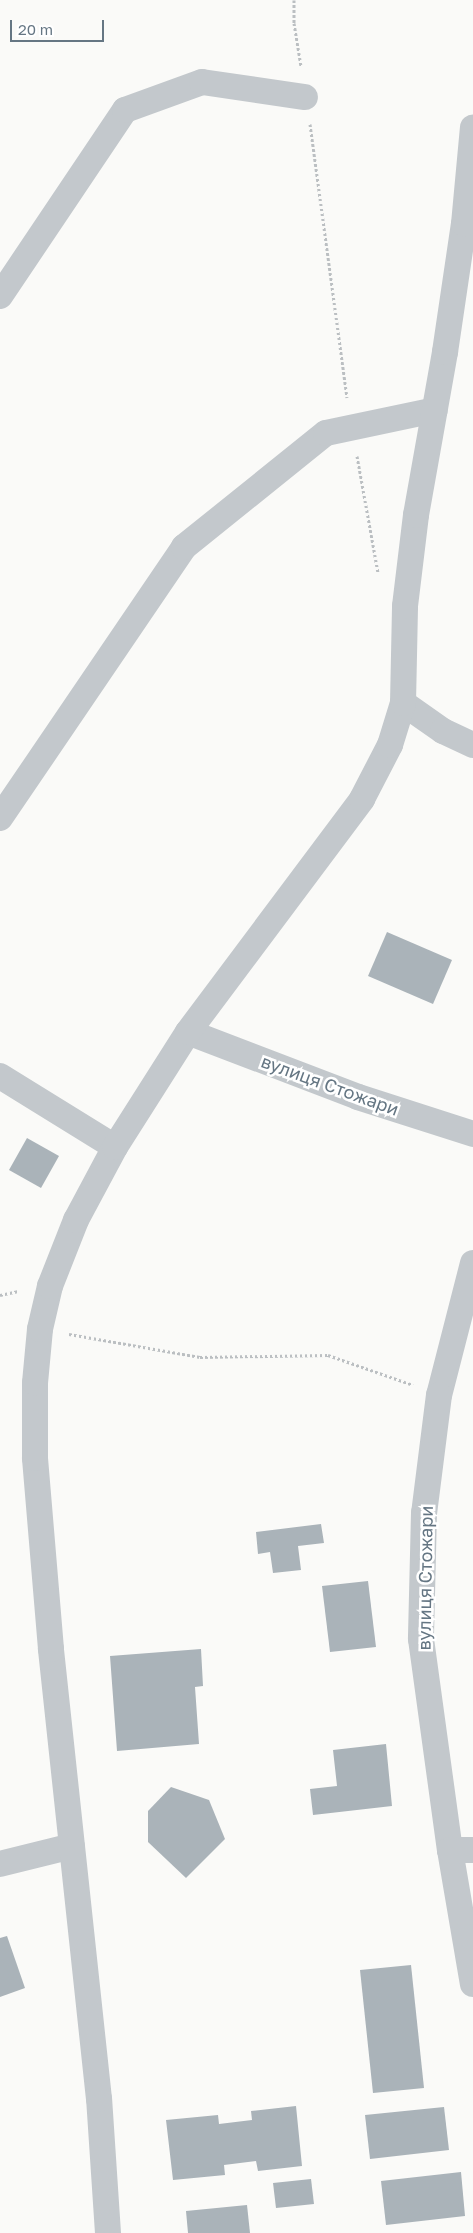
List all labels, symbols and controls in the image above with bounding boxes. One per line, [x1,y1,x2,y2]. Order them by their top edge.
scale bar [12,10,106,42]
text: 20 m [18,20,53,38]
street label: вулиця Стожари [258,1050,402,1120]
street label: вулиця Стожари [413,1505,437,1651]

